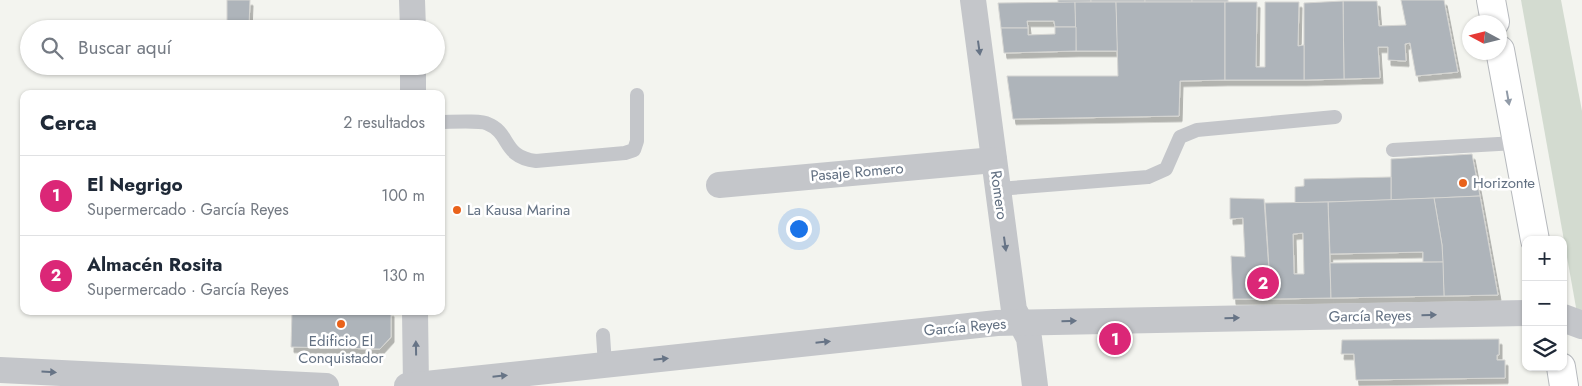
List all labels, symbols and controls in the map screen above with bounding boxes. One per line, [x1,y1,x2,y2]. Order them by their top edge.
north arrow [1462,15,1507,60]
search box [20,20,445,75]
icon: search [38,34,66,62]
text: Buscar aquí [78,34,172,61]
one-way arrow [975,41,983,57]
one-way arrow [1504,91,1512,107]
text: Cerca [40,108,97,138]
text: 2 resultados [343,111,425,134]
street label: Pasaje Romero [810,157,904,187]
street label: Romero [985,169,1013,221]
text: El Negrigo [87,171,183,198]
place label: Horizonte [1473,172,1535,194]
marker: Horizonte [1457,177,1469,189]
text: 1 [52,184,60,207]
text: 100 m [381,184,425,207]
text: Supermercado · García Reyes [87,198,289,221]
place label: La Kausa Marina [467,199,570,221]
marker: La Kausa Marina [451,204,463,216]
your location [786,216,812,242]
one-way arrow [1001,236,1009,252]
map controls [1522,236,1567,371]
button: + [1522,236,1567,281]
text: Almacén Rosita [87,251,223,278]
text: 2 [51,264,61,287]
text: 130 m [382,264,425,287]
pin: 2 [1247,264,1279,302]
text: Supermercado · García Reyes [87,278,289,301]
button: − [1522,281,1567,326]
street label: García Reyes [1329,304,1411,328]
one-way arrow [1421,311,1437,319]
street label: García Reyes [923,312,1007,342]
one-way arrow [1224,314,1240,322]
one-way arrow [1062,317,1078,325]
marker: Edificio El Conquistador [335,318,347,330]
pin: 1 [1099,320,1131,358]
button: layers [1522,326,1567,371]
place label: Edificio El Conquistador [298,330,385,369]
one-way arrow [815,338,831,346]
one-way arrow [412,340,420,356]
one-way arrow [653,355,669,363]
one-way arrow [41,369,57,377]
one-way arrow [492,372,508,380]

